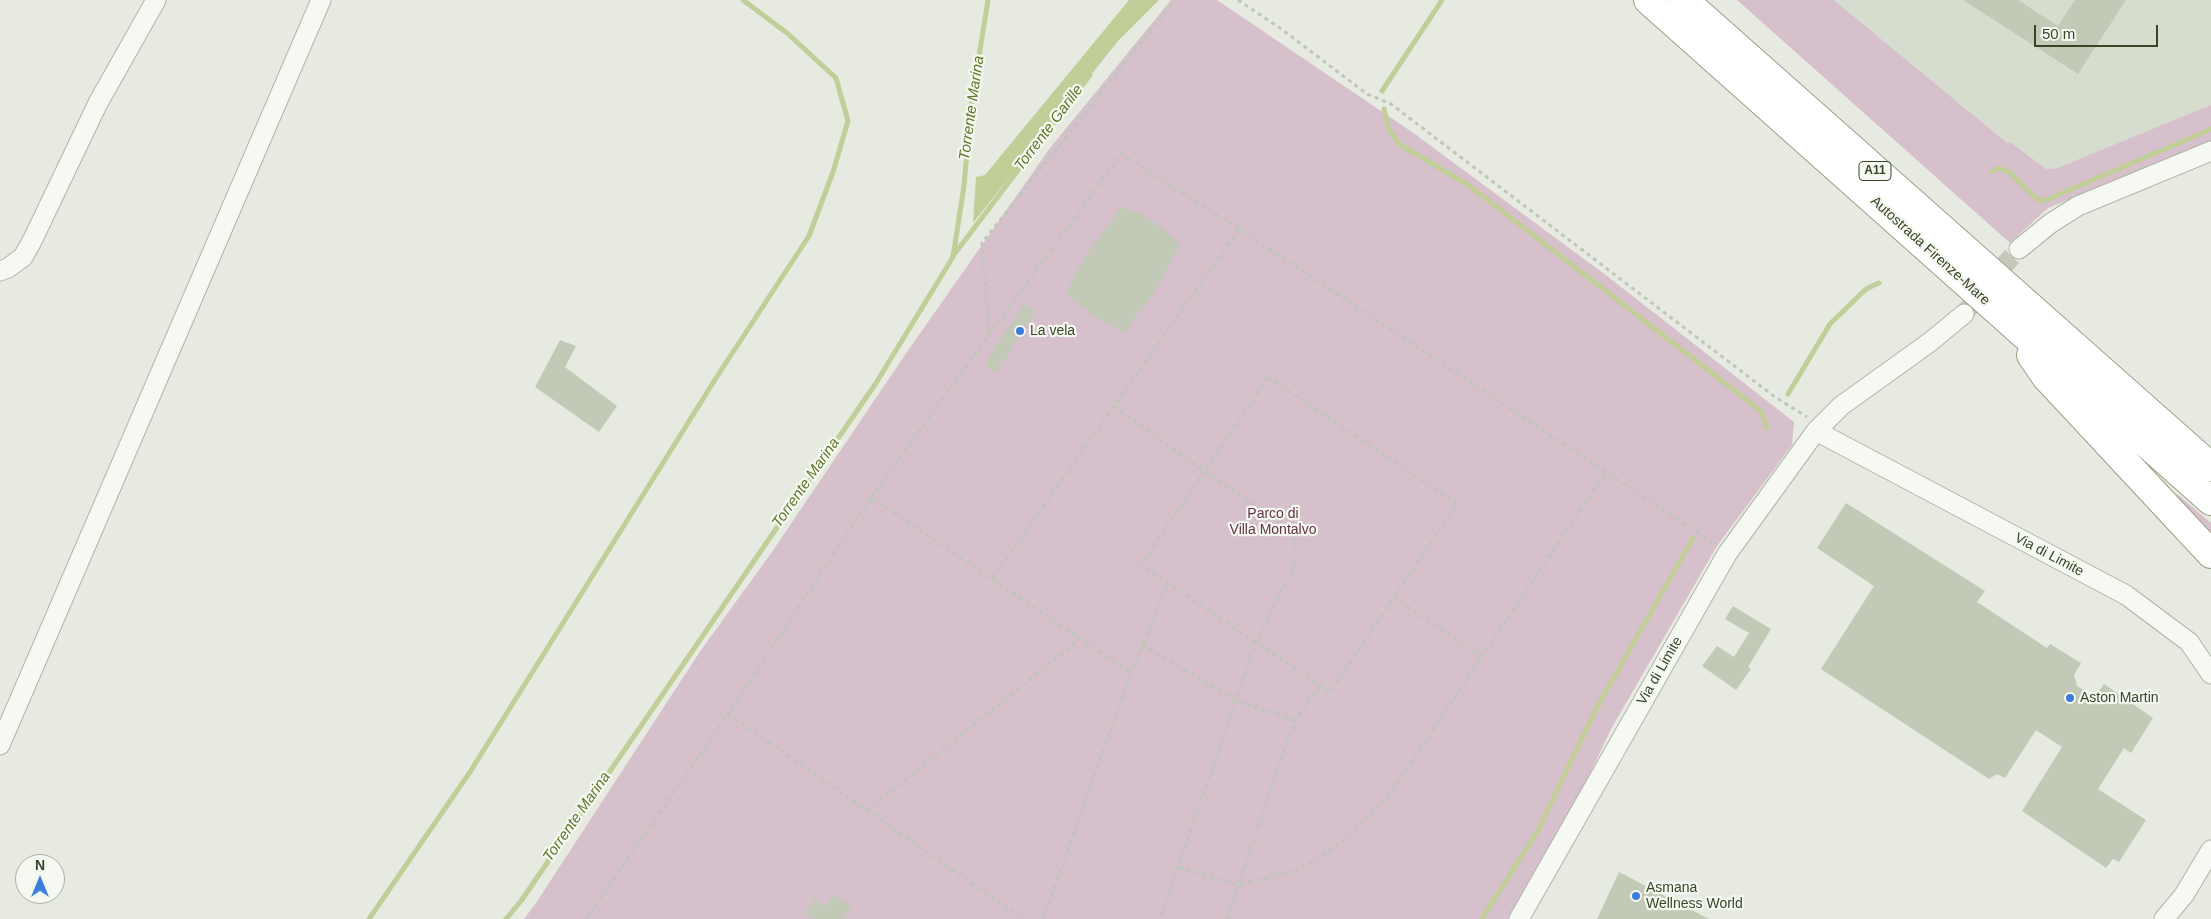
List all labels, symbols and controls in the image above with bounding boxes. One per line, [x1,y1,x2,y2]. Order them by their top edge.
scale bar [2036,15,2160,47]
text: 50 m [2042,25,2075,42]
water label: Torrente Marina [956,55,988,161]
water label: Torrente Garille [1011,82,1087,174]
road number: A11 [1859,162,1891,180]
street label: Autostrada Firenze-Mare [1867,193,1993,309]
place label: La vela [1030,323,1075,339]
marker: La vela [1014,325,1026,337]
water label: Torrente Marina [768,435,844,531]
park label: Parco di Villa Montalvo [1230,506,1316,538]
street label: Via di Limite [2012,530,2086,580]
street label: Via di Limite [1634,634,1686,708]
place label: Aston Martin [2080,690,2159,706]
marker: Aston Martin [2064,692,2076,704]
water label: Torrente Marina [539,769,615,865]
north arrow [15,854,65,904]
text: N [35,857,45,873]
place label: Asmana Wellness World [1646,880,1743,912]
marker: Asmana Wellness World [1630,890,1642,902]

